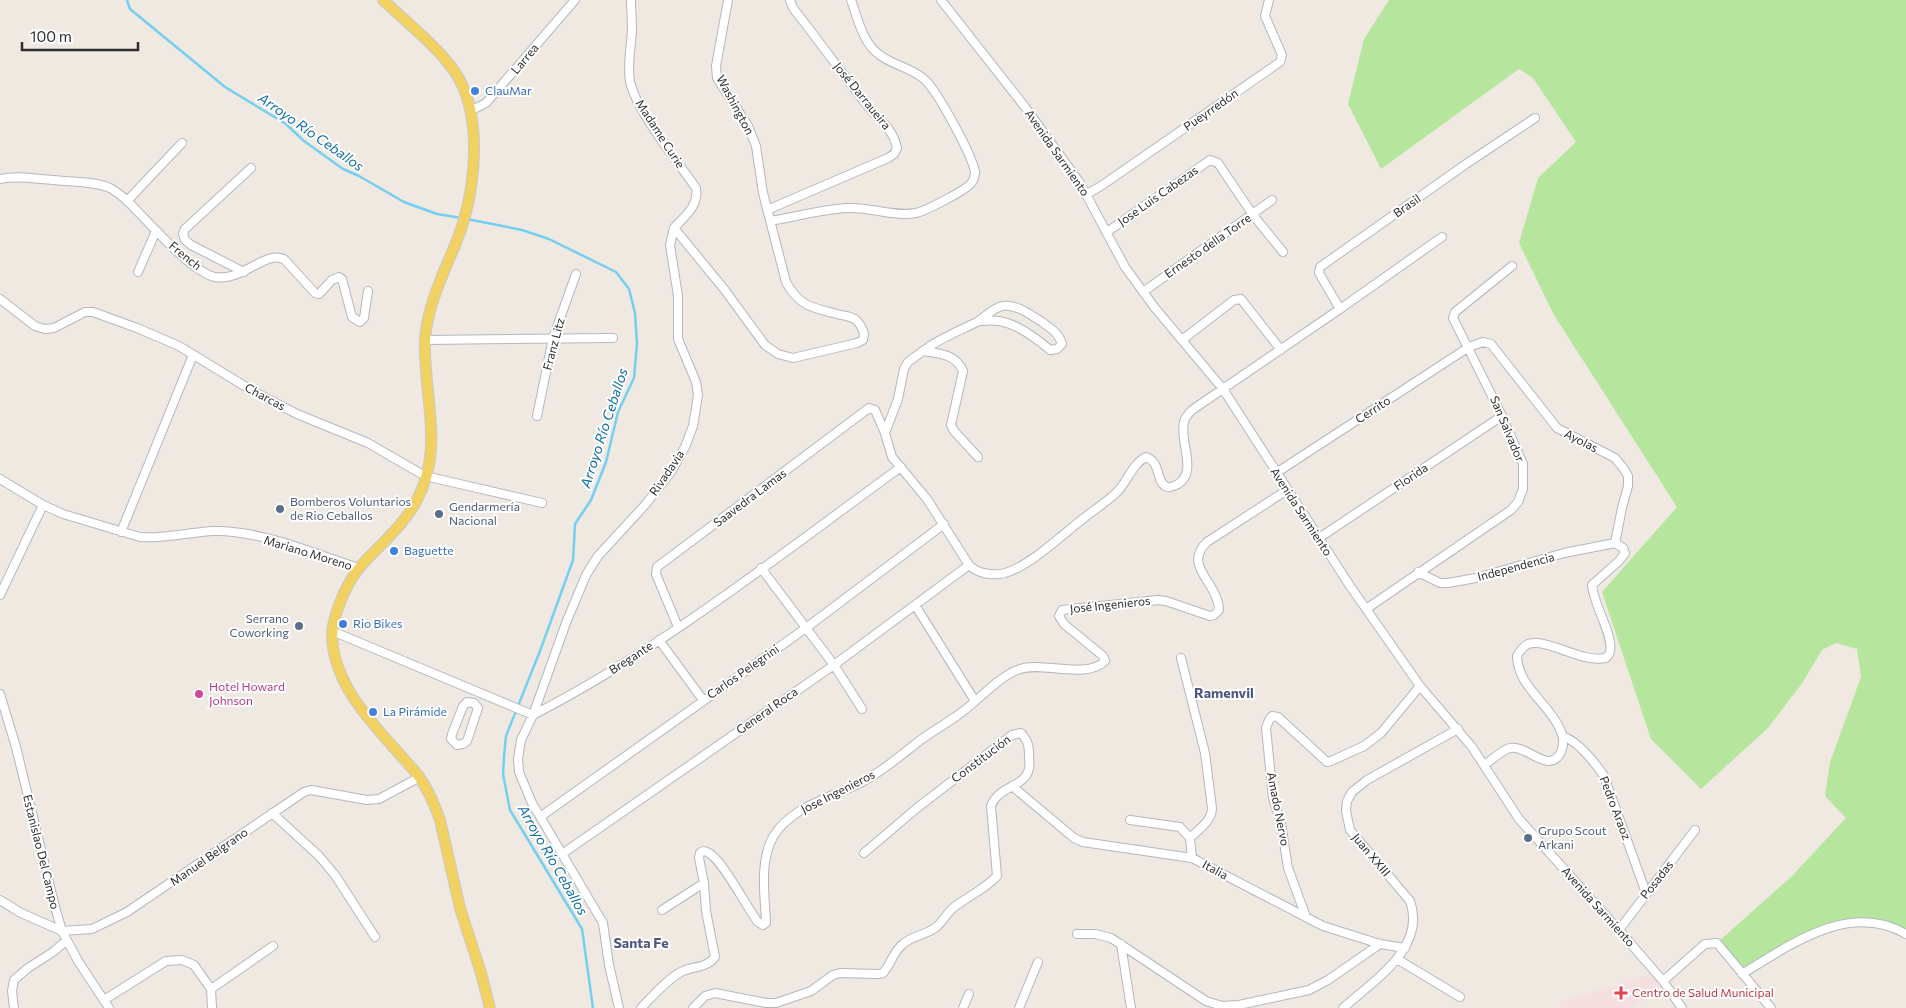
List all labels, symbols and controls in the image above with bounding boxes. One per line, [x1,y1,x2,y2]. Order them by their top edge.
scale bar [22,20,139,52]
text: 100 m [30,27,72,45]
street label: Larrea [508,40,541,76]
street label: José Darraueira [831,59,894,132]
street label: Washington [714,72,757,137]
place label: ClauMar [485,83,532,97]
marker: ClauMar [469,85,481,97]
street label: Pueyrredón [1180,85,1240,133]
water label: Arroyo Río Ceballos [254,88,367,174]
street label: Madame Curie [633,96,688,170]
street label: Avenida Sarmiento [1023,106,1093,198]
street label: Jose Luis Cabezas [1115,162,1201,229]
street label: Brasil [1390,191,1423,220]
street label: Ernesto della Torre [1161,210,1253,280]
street label: French [167,238,205,272]
street label: Franz Litz [539,316,567,371]
water label: Arroyo Río Ceballos [576,366,631,491]
street label: Charcas [243,380,288,413]
street label: Cerrito [1352,393,1393,426]
street label: San Salvador [1488,394,1528,464]
street label: Ayolas [1562,426,1601,454]
street label: Rivadavia [646,447,687,498]
street label: Florida [1391,460,1430,493]
street label: Saavedra Lamas [710,465,788,529]
street label: Avenida Sarmiento [1268,465,1336,558]
place label: Bomberos Voluntarios de Rio Ceballos [290,494,411,522]
place label: Gendarmería Nacional [449,499,520,527]
marker: Bomberos Voluntarios de Rio Ceballos [274,503,286,515]
marker: Gendarmería Nacional [433,508,445,520]
street label: Mariano Moreno [262,532,354,572]
place label: Baguette [404,543,454,557]
marker: Baguette [388,545,400,557]
street label: Independencia [1476,549,1556,583]
street label: José Ingenieros [1069,593,1151,616]
place label: Serrano Coworking [229,611,289,639]
place label: Rio Bikes [353,616,402,630]
marker: Rio Bikes [337,618,349,630]
marker: Serrano Coworking [293,620,305,632]
street label: Bregante [606,638,655,676]
street label: Carlos Pelegrini [704,641,781,701]
place label: Hotel Howard Johnson [209,679,285,708]
street label: General Roca [733,684,800,736]
district label: Ramenvil [1194,684,1254,701]
marker: Hotel Howard Johnson [193,688,205,700]
place label: La Pirámide [383,704,447,718]
marker: La Pirámide [367,706,379,718]
street label: Constitución [948,731,1013,785]
street label: Jose Ingenieros [798,766,877,817]
street label: Amado Nervo [1265,771,1293,847]
street label: Pedro Araoz [1597,774,1634,841]
street label: Estanislao Del Campo [21,793,63,911]
water label: Arroyo Río Ceballos [514,801,592,918]
place label: Grupo Scout Arkani [1538,823,1607,851]
street label: Manuel Belgrano [167,824,250,888]
street label: Juan XXIII [1349,830,1394,879]
marker: Grupo Scout Arkani [1522,832,1534,844]
street label: Italia [1200,857,1231,882]
street label: Posadas [1637,857,1676,901]
street label: Avenida Sarmiento [1559,864,1638,949]
district label: Santa Fe [613,934,669,951]
place label: Centro de Salud Municipal [1632,985,1774,999]
marker: Centro de Salud Municipal [1614,986,1628,1000]

